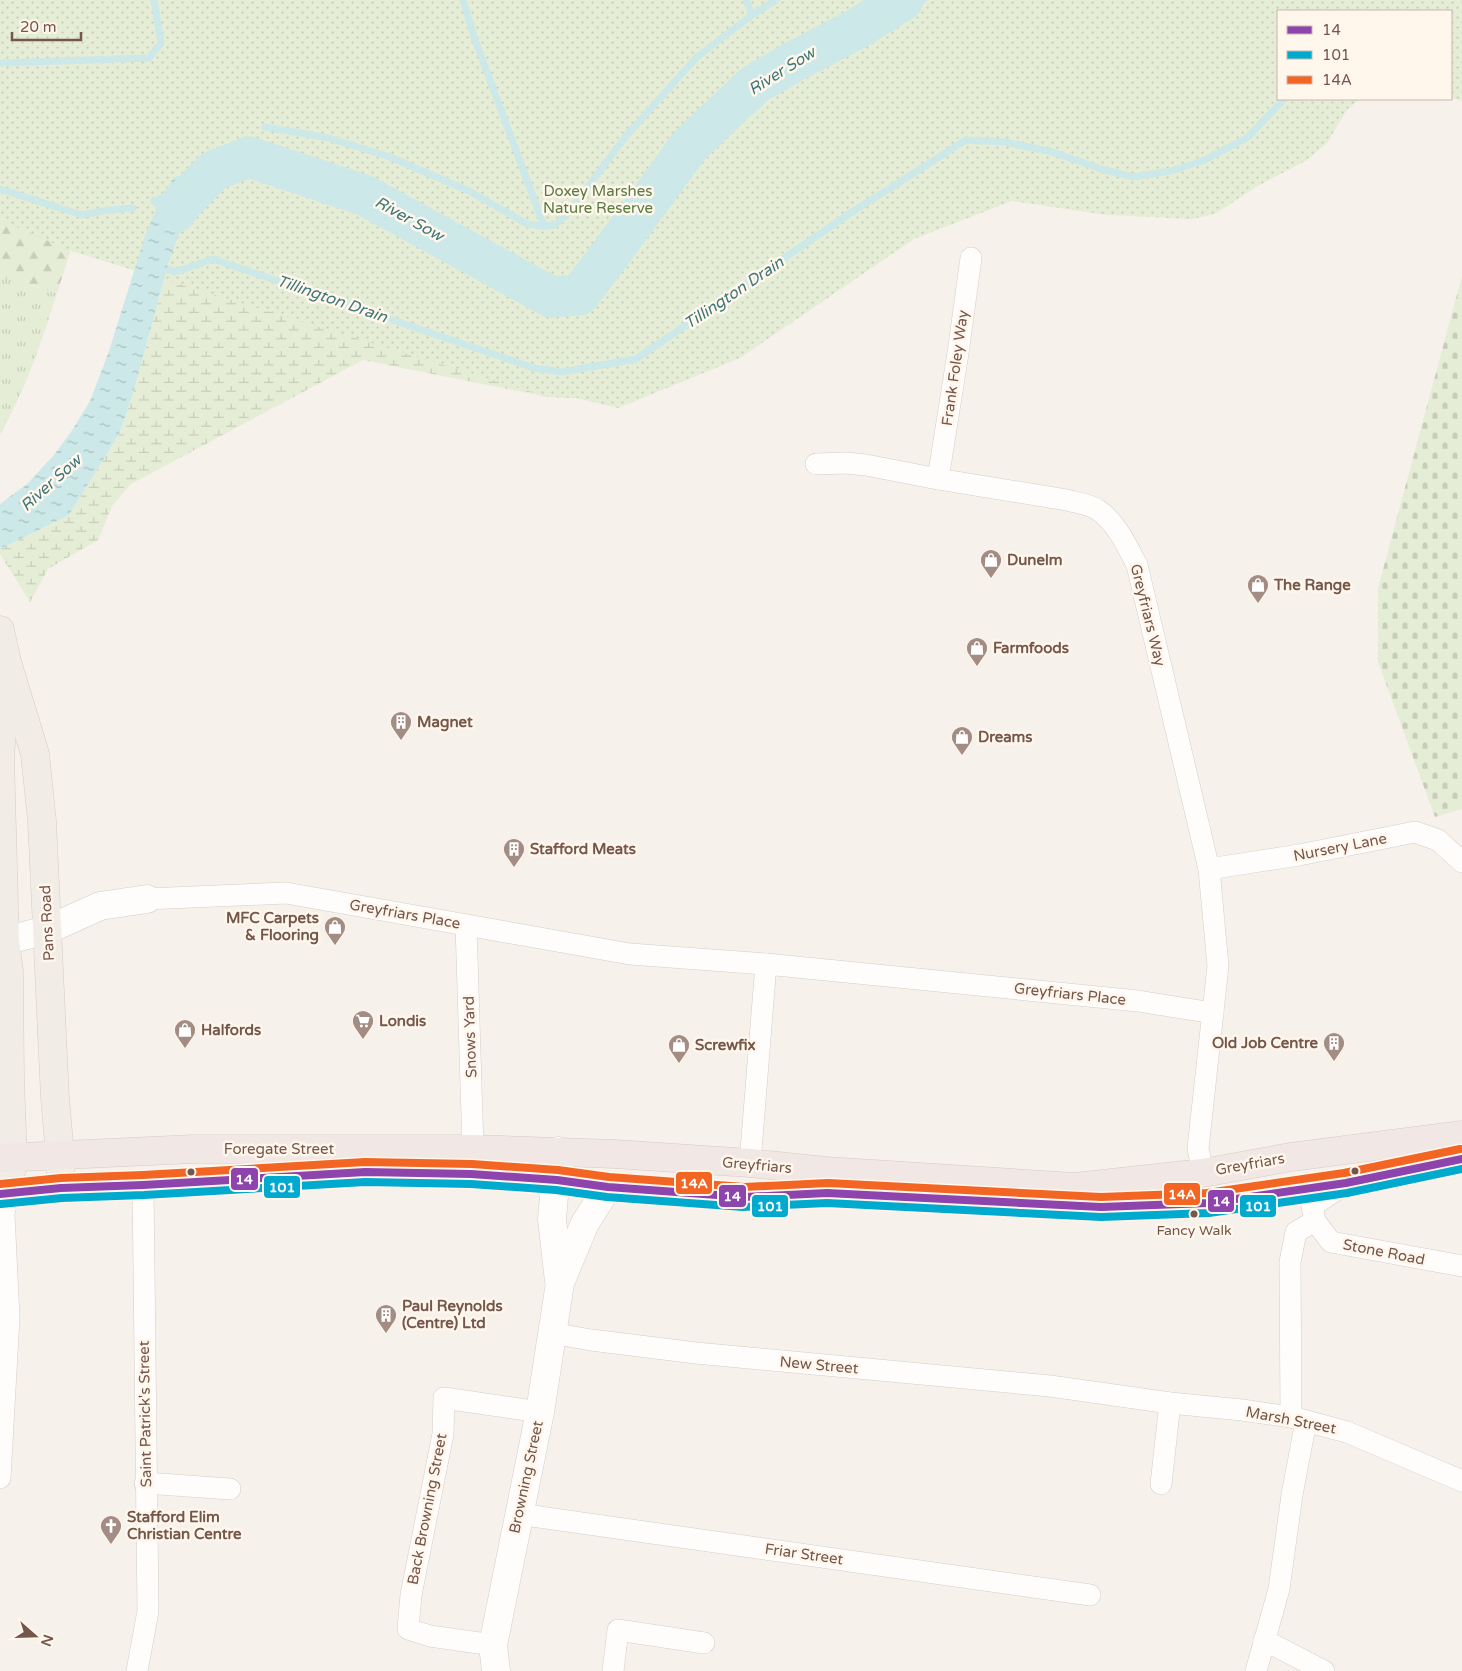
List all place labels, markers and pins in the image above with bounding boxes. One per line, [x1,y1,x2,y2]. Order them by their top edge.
shop icon: Dunelm [979,548,1003,579]
place label: Dunelm [1007,551,1062,569]
shop icon: The Range [1246,573,1270,604]
place label: The Range [1273,576,1351,595]
shop icon: Farmfoods [965,636,989,667]
place label: Farmfoods [993,639,1069,657]
building icon: Magnet [389,710,413,741]
place label: Magnet [417,713,473,732]
shop icon: Dreams [950,725,974,756]
place label: Dreams [978,728,1033,746]
building icon: Stafford Meats [502,837,526,868]
place label: Stafford Meats [530,840,636,858]
place label: MFC Carpets & Flooring [226,909,319,945]
shop icon: MFC Carpets & Flooring [323,915,347,946]
supermarket icon: Londis [351,1009,375,1040]
place label: Londis [379,1012,426,1030]
shop icon: Halfords [173,1018,197,1049]
place label: Halfords [201,1021,261,1039]
building icon: Old Job Centre [1322,1031,1346,1062]
shop icon: Screwfix [667,1033,691,1064]
place label: Old Job Centre [1212,1034,1319,1052]
place label: Screwfix [695,1036,756,1054]
unlabelled marker [1350,1166,1360,1176]
unlabelled marker [186,1167,196,1177]
marker: Fancy Walk [1189,1209,1199,1219]
place label: Fancy Walk [1156,1222,1232,1239]
place label: Paul Reynolds (Centre) Ltd [402,1297,503,1332]
building icon: Paul Reynolds (Centre) Ltd [374,1303,398,1334]
place label: Stafford Elim Christian Centre [127,1508,242,1543]
church icon: Stafford Elim Christian Centre [99,1514,123,1545]

